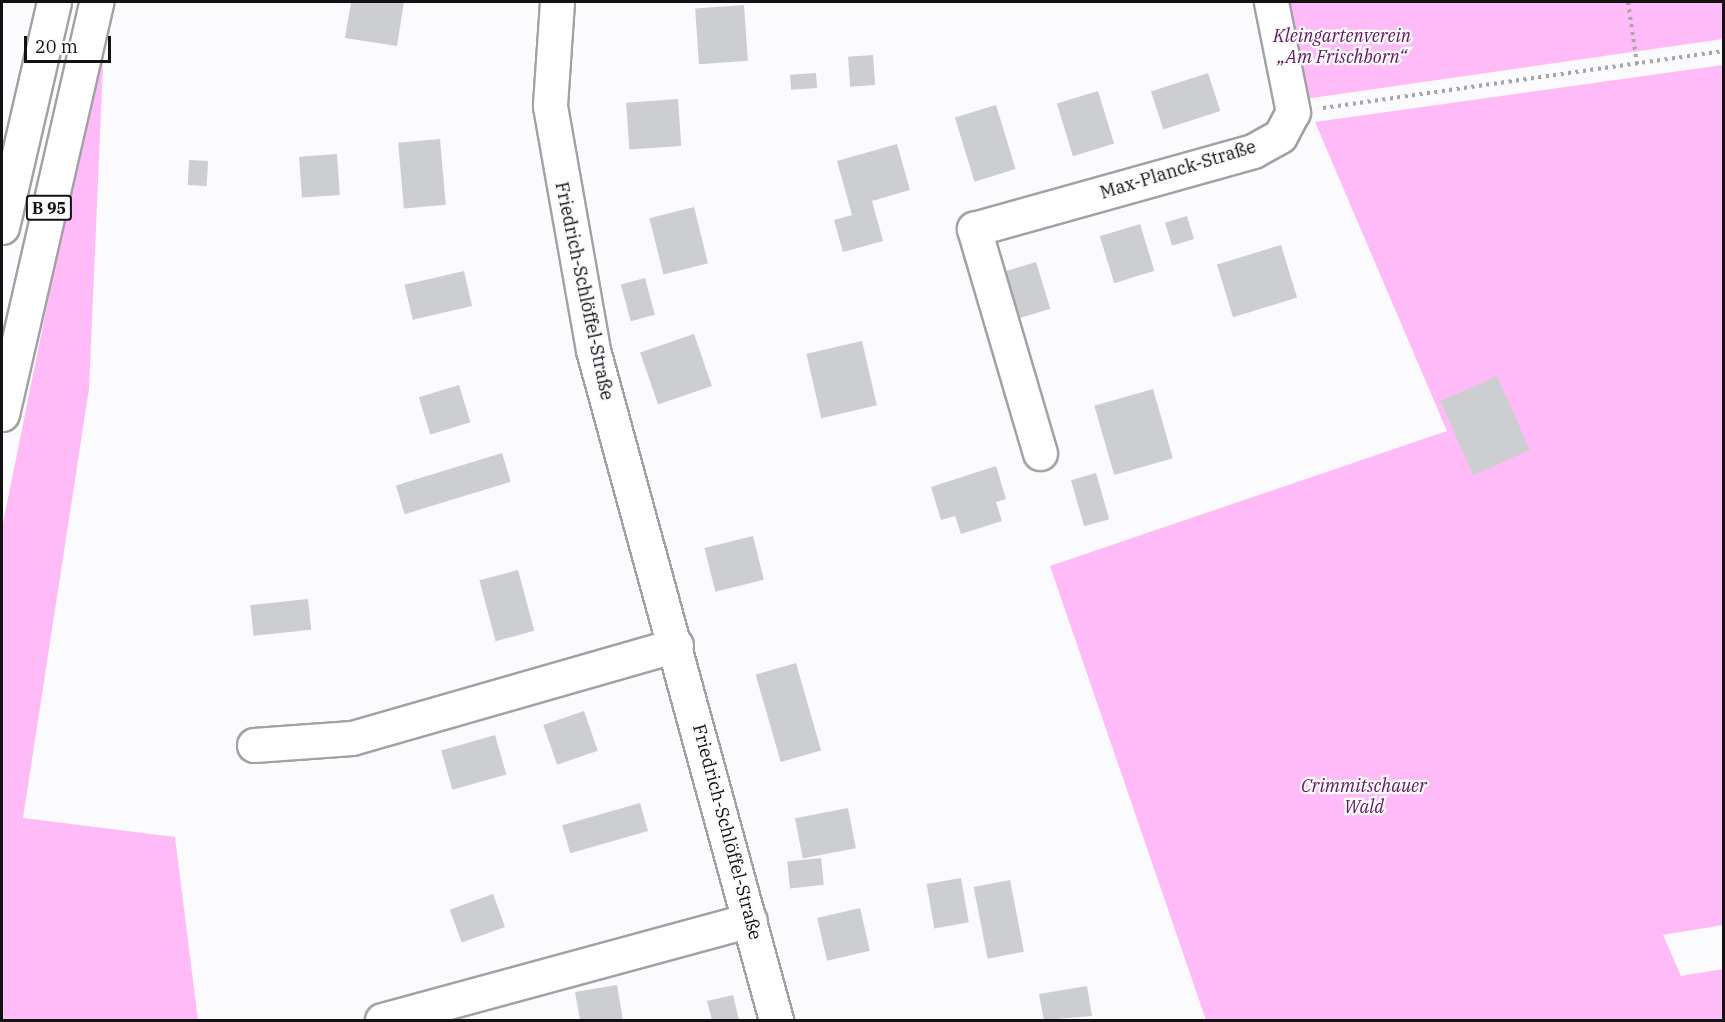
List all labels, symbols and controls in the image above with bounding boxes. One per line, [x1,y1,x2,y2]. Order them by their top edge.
scale bar [27,24,114,62]
park label: Kleingartenverein „Am Frischborn“ [1273,26,1411,68]
text: 20 m [35,35,78,58]
street label: Max-Planck-Straße [1097,136,1259,204]
street label: Friedrich-Schlöffel-Straße [550,180,618,402]
road number: B 95 [25,195,73,221]
street label: Friedrich-Schlöffel-Straße [688,722,766,942]
park label: Crimmitschauer Wald [1301,776,1427,818]

